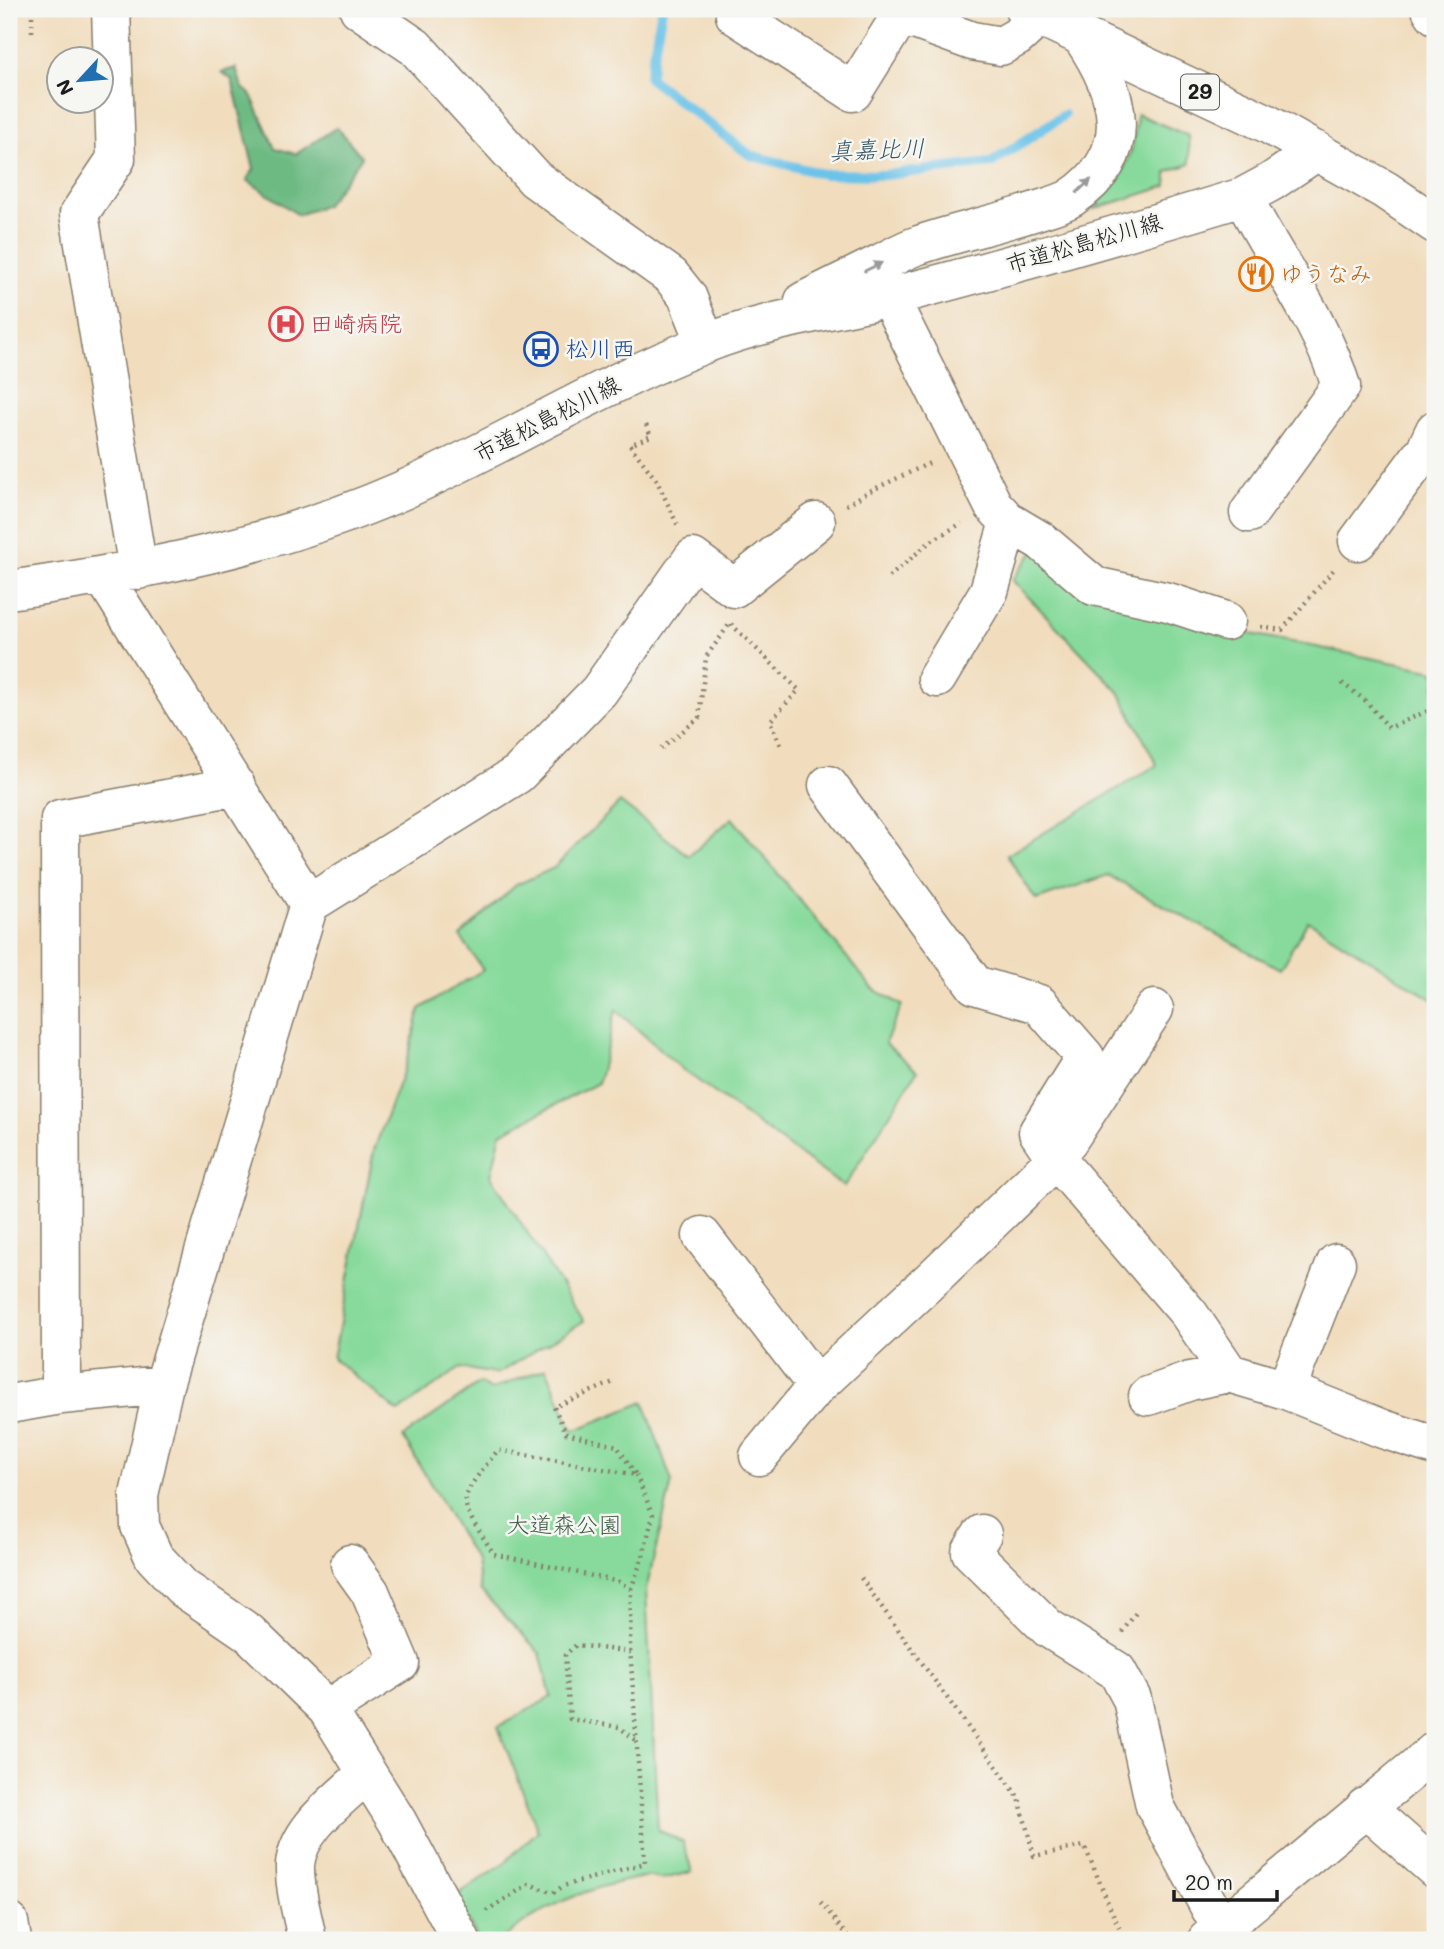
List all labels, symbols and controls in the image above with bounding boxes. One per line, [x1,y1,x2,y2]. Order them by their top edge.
north arrow [46,46,116,116]
road number: 29 [1181,74,1219,110]
text: N [50,76,79,100]
water label: 真嘉比川 [828,131,925,166]
one-way arrow [1075,179,1092,195]
street label: 市道松島松川線 [1002,205,1165,279]
restaurant icon: ゆうなみ [1237,255,1275,293]
place label: ゆうなみ [1280,258,1372,288]
one-way arrow [863,261,883,273]
hospital icon: 田崎病院 [267,305,305,343]
place label: 田崎病院 [310,308,402,338]
bus stop icon: 松川西 [522,330,560,368]
place label: 松川西 [566,333,635,363]
street label: 市道松島松川線 [468,368,625,468]
park label: 大道森公園 [507,1509,622,1539]
scale bar [1174,1858,1278,1902]
text: 20 m [1185,1868,1233,1895]

